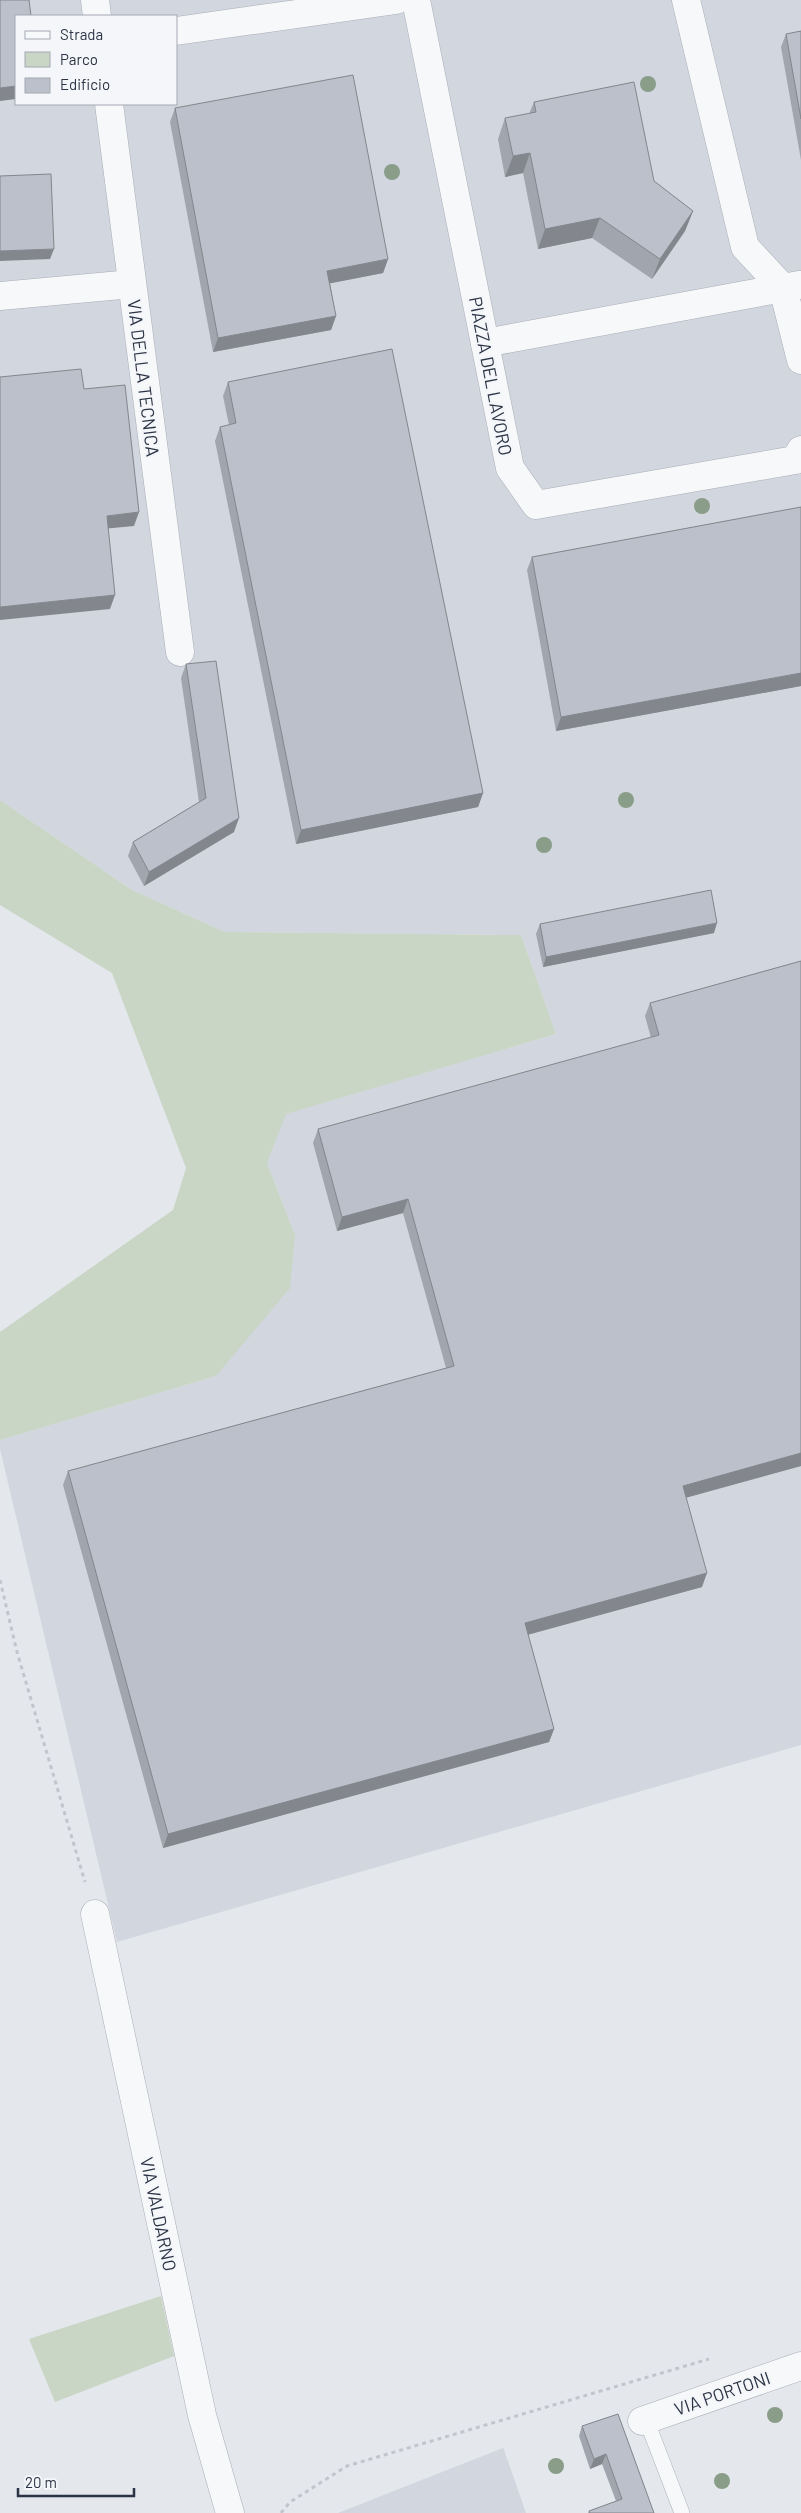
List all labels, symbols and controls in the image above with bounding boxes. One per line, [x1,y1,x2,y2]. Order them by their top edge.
legend [15,15,178,105]
text: Strada [60,25,103,43]
text: Parco [60,50,98,68]
text: Edificio [60,75,110,93]
street label: PIAZZA DEL LAVORO [465,295,517,457]
street label: VIA DELLA TECNICA [123,298,165,458]
street label: VIA VALDARNO [136,2155,182,2273]
street label: VIA PORTONI [671,2366,773,2420]
scale bar [18,2466,134,2498]
text: 20 m [25,2473,57,2491]

